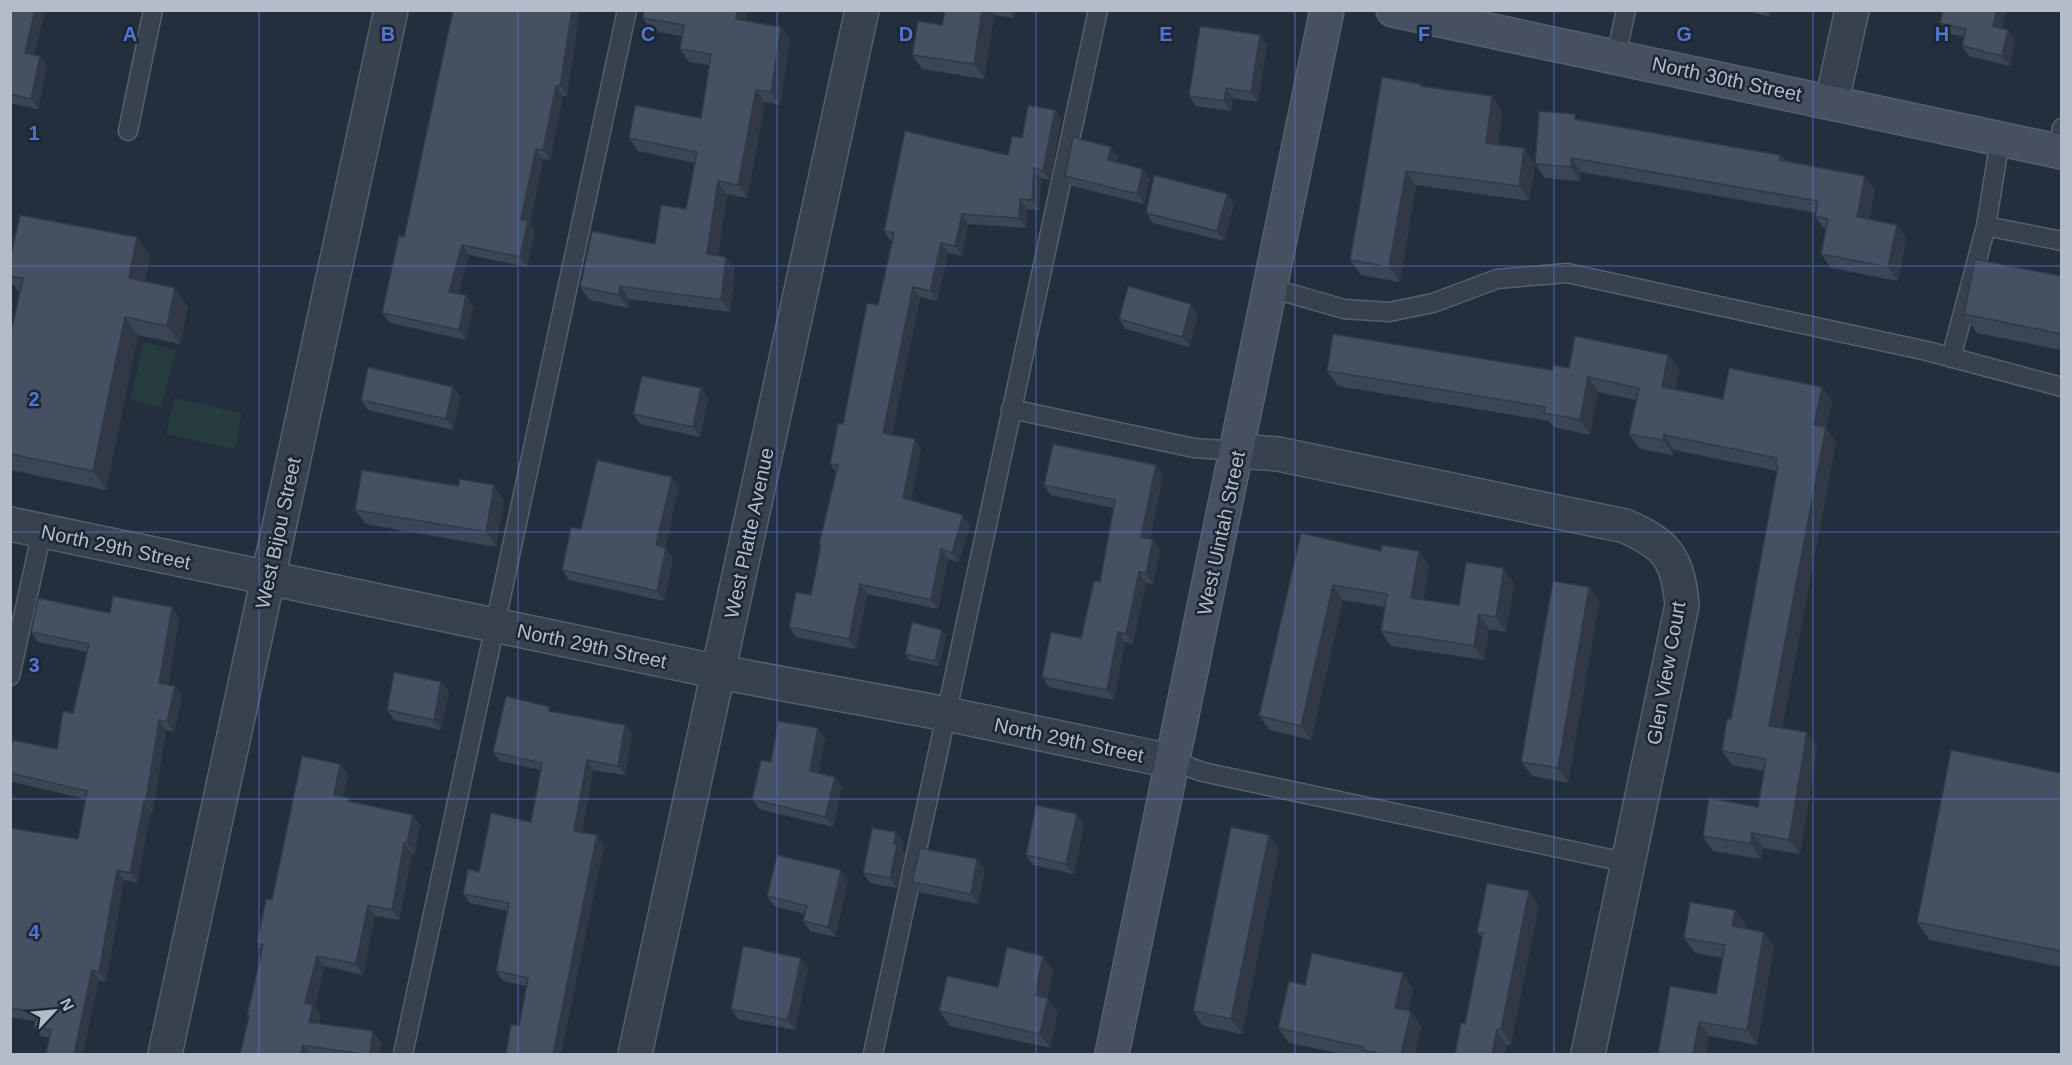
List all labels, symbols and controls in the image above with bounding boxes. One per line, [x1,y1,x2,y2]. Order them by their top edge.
text: A [123,23,137,45]
text: B [381,23,395,45]
text: C [641,23,655,45]
text: D [899,23,913,45]
text: E [1159,23,1173,45]
text: F [1418,23,1430,45]
text: G [1676,23,1692,45]
text: H [1935,23,1949,45]
street label: North 30th Street [1650,52,1804,106]
text: 1 [28,122,40,144]
text: 2 [28,388,40,410]
street label: West Platte Avenue [720,446,778,620]
street label: West Uintah Street [1193,448,1249,617]
street label: West Bijou Street [251,455,305,611]
street label: North 29th Street [39,520,193,574]
street label: Glen View Court [1643,599,1690,746]
street label: North 29th Street [515,619,669,673]
text: 3 [28,654,40,676]
street label: North 29th Street [992,713,1146,767]
text: 4 [28,921,40,943]
north arrow [24,981,84,1041]
text: N [57,996,77,1014]

